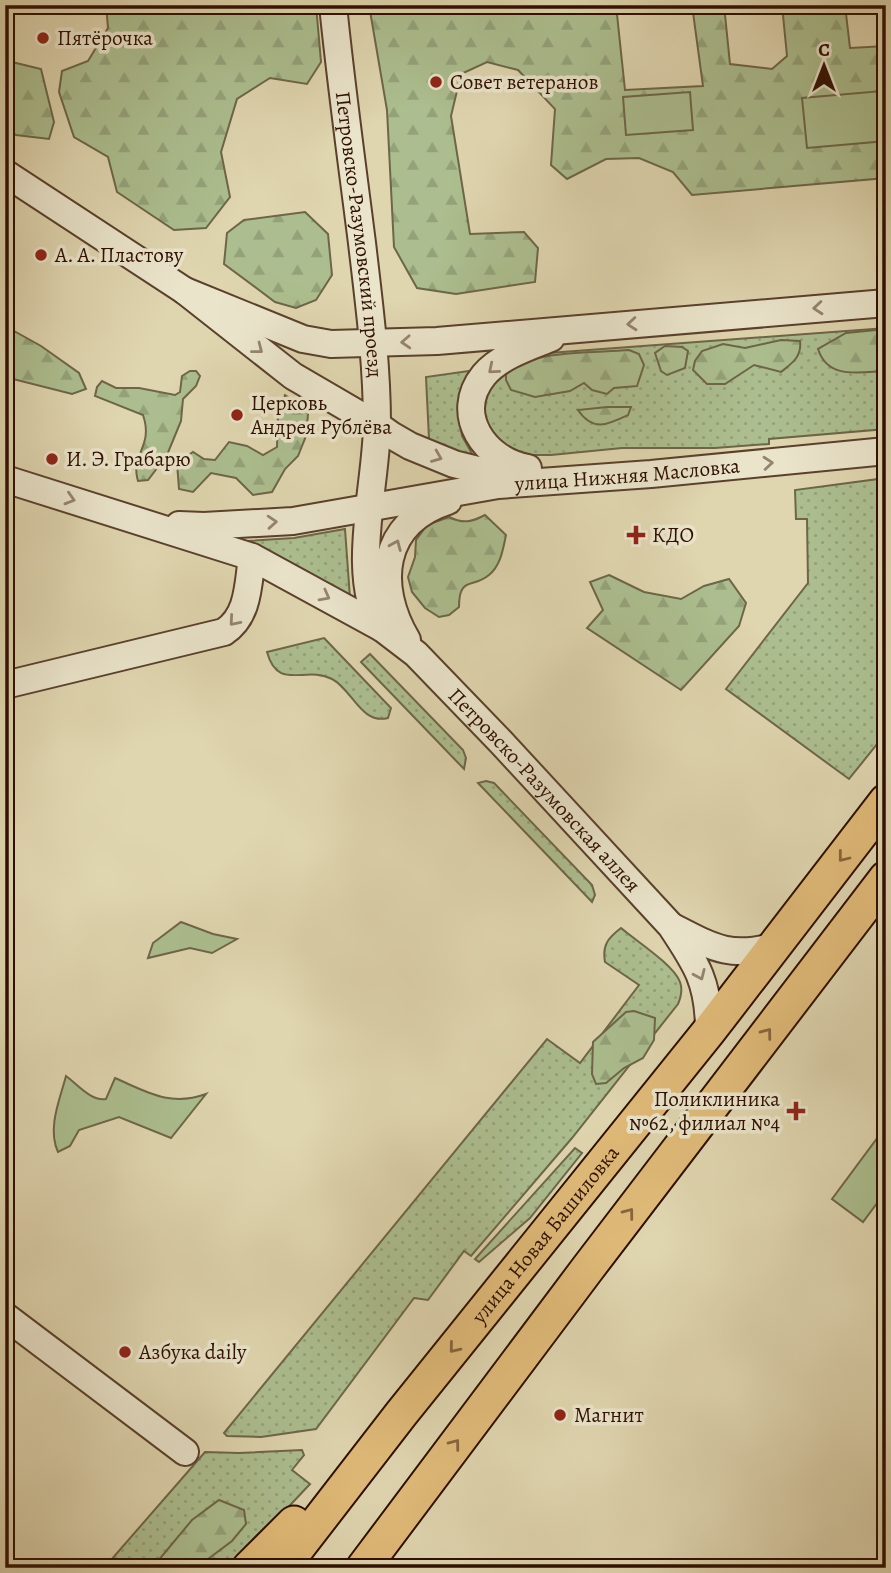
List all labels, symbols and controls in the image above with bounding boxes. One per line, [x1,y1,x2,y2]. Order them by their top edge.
place label: Пятёрочка [57,24,153,52]
marker: Пятёрочка [35,30,51,46]
north arrow [790,32,860,102]
text: С [818,37,830,63]
place label: Совет ветеранов [450,68,598,96]
marker: Совет ветеранов [428,74,444,90]
street label: Петровско-Разумовский проезд [329,90,390,378]
place label: А. А. Пластову [54,241,184,269]
marker: А. А. Пластову [33,247,49,263]
one-way arrow [812,300,823,315]
one-way arrow [626,316,637,331]
one-way arrow [400,335,411,350]
one-way arrow [250,340,263,353]
one-way arrow [488,361,501,373]
place label: Церковь Андрея Рублёва [250,389,392,441]
marker: Церковь Андрея Рублёва [229,407,245,423]
place label: И. Э. Грабарю [66,445,191,473]
one-way arrow [430,449,442,463]
marker: И. Э. Грабарю [44,451,60,467]
street label: улица Нижняя Масловка [513,451,741,498]
one-way arrow [762,455,774,470]
one-way arrow [64,491,76,506]
one-way arrow [267,515,278,530]
place label: КДО [652,521,694,549]
marker: КДО [626,525,646,545]
one-way arrow [388,540,402,552]
one-way arrow [318,587,330,601]
one-way arrow [230,613,242,626]
street label: Петровско-Разумовская аллея [442,682,647,898]
one-way arrow [839,849,852,861]
one-way arrow [692,968,706,980]
one-way arrow [759,1028,772,1040]
place label: Поликлиника №62, филиал №4 [629,1085,780,1137]
marker: Поликлиника №62, филиал №4 [786,1101,806,1121]
street label: улица Новая Башиловка [465,1139,626,1330]
one-way arrow [621,1209,634,1221]
place label: Азбука daily [138,1338,247,1366]
one-way arrow [450,1340,462,1353]
marker: Азбука daily [117,1344,133,1360]
place label: Магнит [574,1401,644,1429]
marker: Магнит [552,1407,568,1423]
one-way arrow [447,1439,460,1452]

